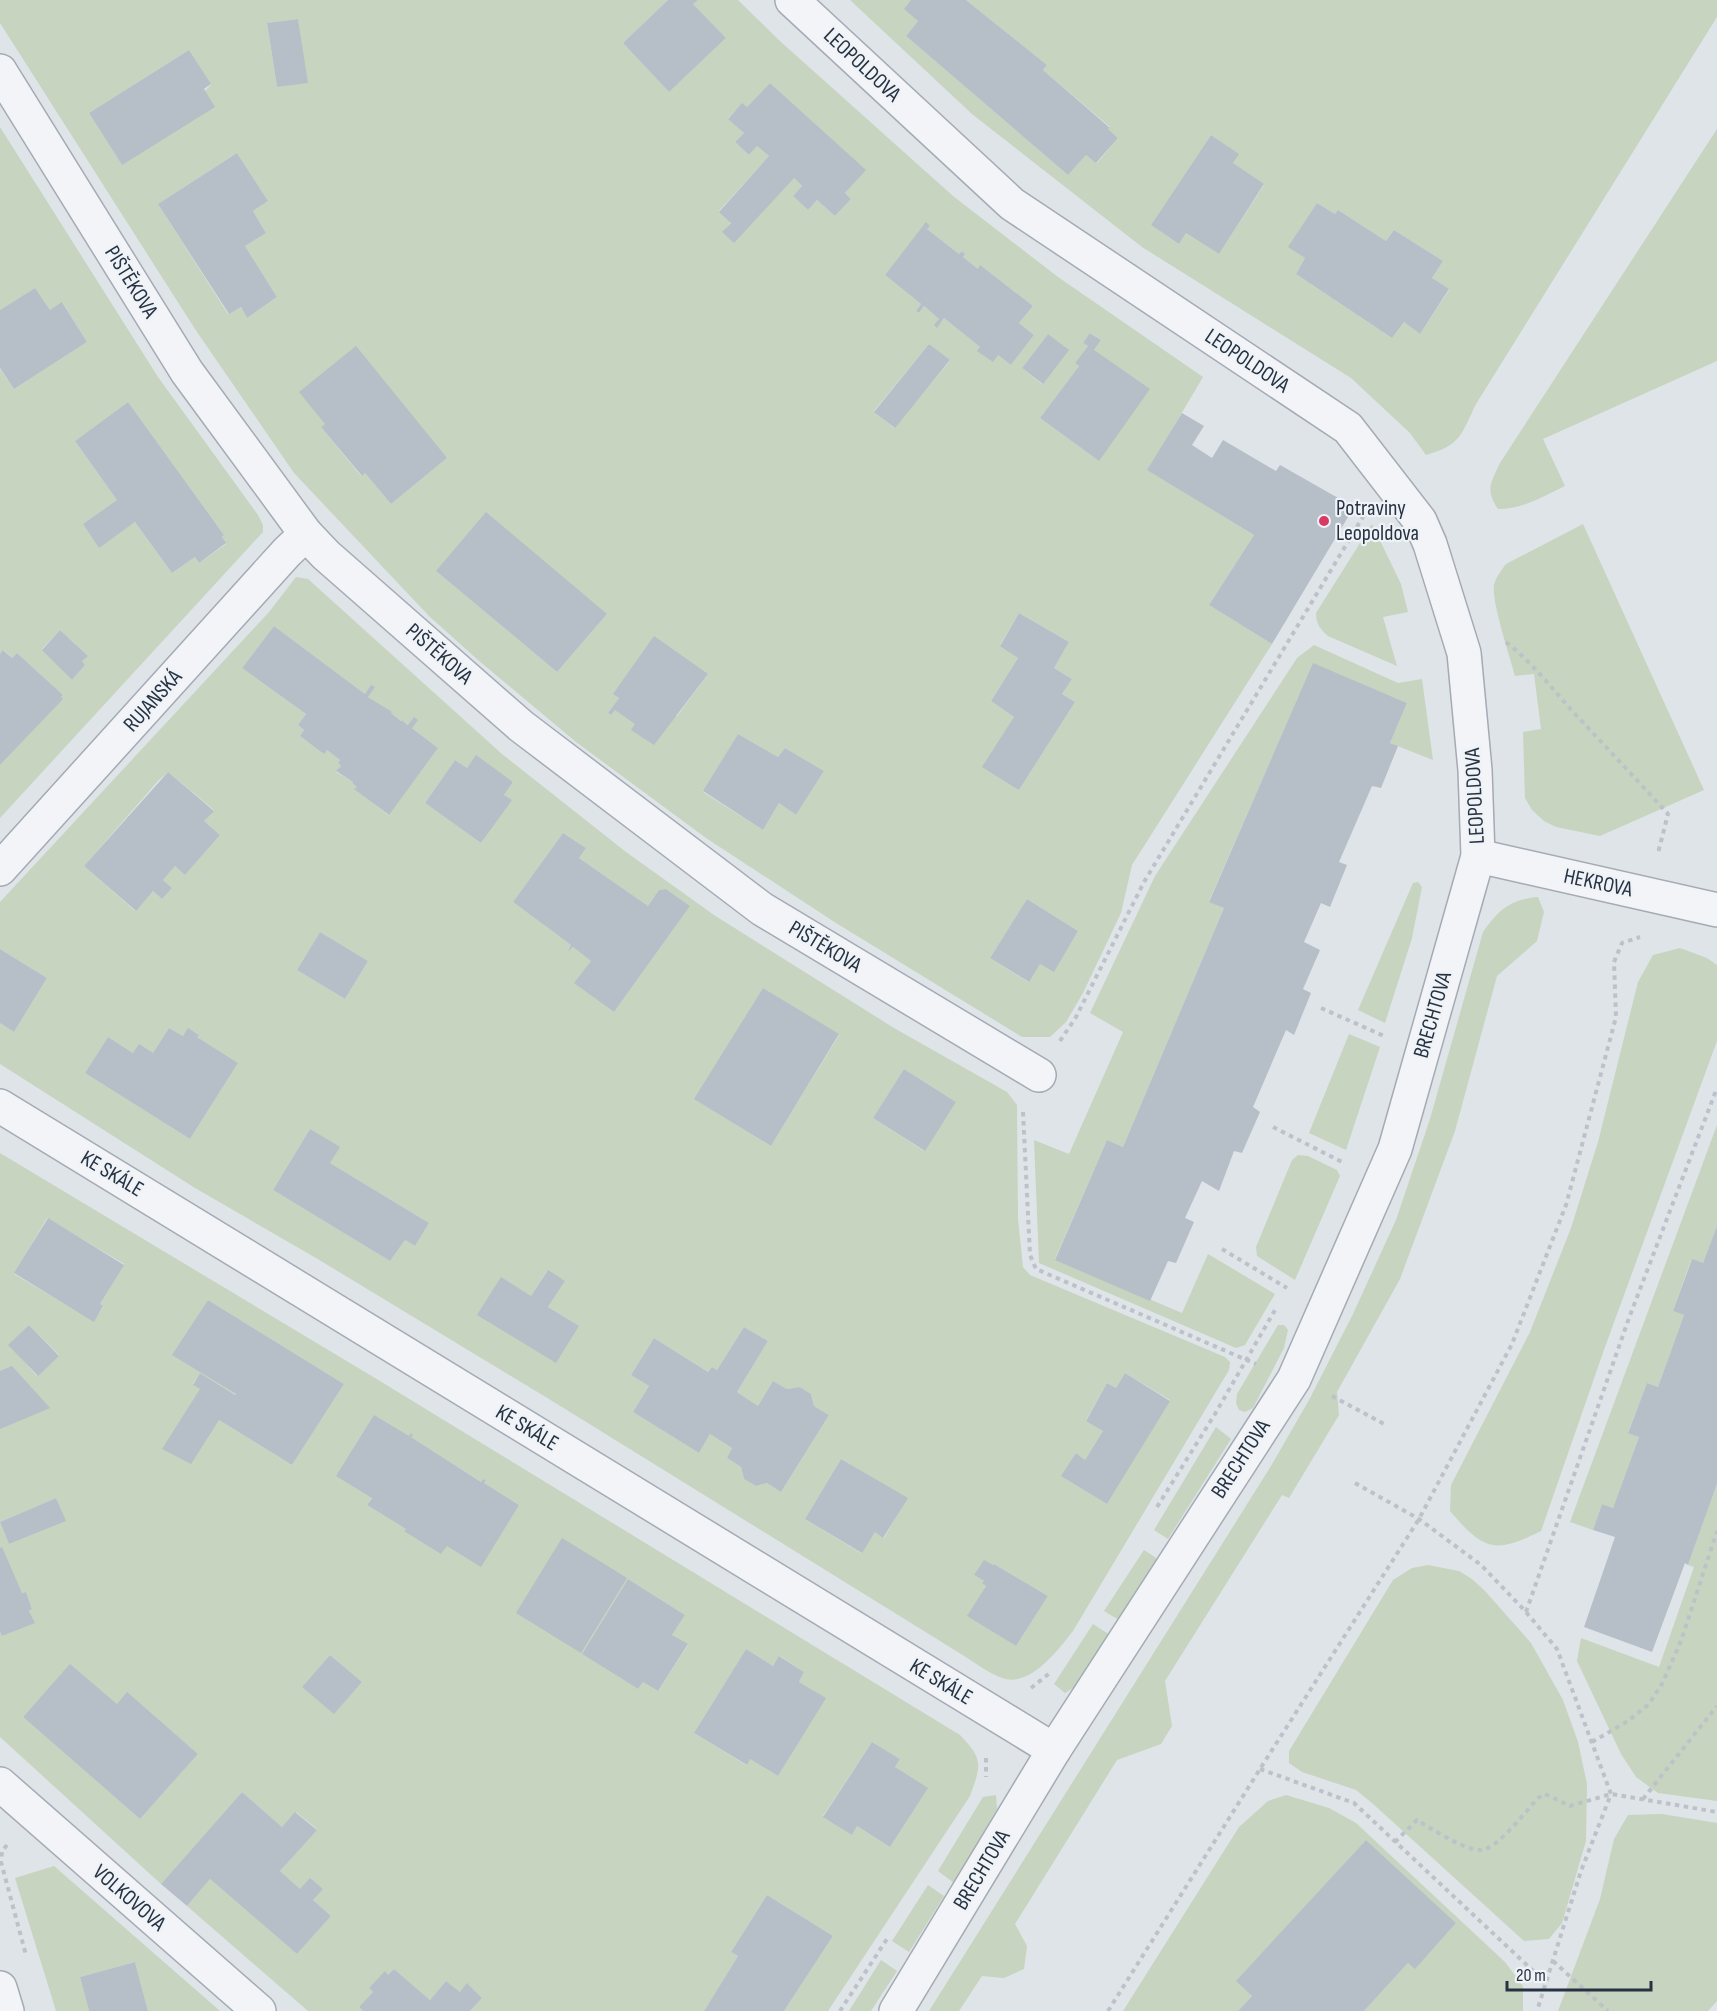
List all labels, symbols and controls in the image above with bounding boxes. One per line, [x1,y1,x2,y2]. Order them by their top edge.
street label: LEOPOLDOVA [818,22,907,108]
street label: PIŠTĚKOVA [98,241,164,324]
street label: LEOPOLDOVA [1200,323,1295,399]
place label: Potraviny Leopoldova [1336,495,1419,547]
marker: Potraviny Leopoldova [1317,514,1331,528]
street label: PIŠTĚKOVA [400,618,478,691]
street label: RUJANSKÁ [118,664,188,738]
street label: LEOPOLDOVA [1459,747,1491,845]
street label: HEKROVA [1561,863,1635,904]
street label: PIŠTĚKOVA [784,915,867,979]
street label: BRECHTOVA [1408,968,1458,1061]
street label: KE SKÁLE [76,1145,148,1203]
street label: KE SKÁLE [491,1399,563,1457]
street label: BRECHTOVA [1206,1414,1277,1503]
street label: KE SKÁLE [905,1653,977,1711]
street label: BRECHTOVA [948,1825,1017,1915]
street label: VOLKOVOVA [87,1859,172,1938]
scale bar [1507,1954,1651,1992]
text: 20 m [1516,1965,1546,1986]

